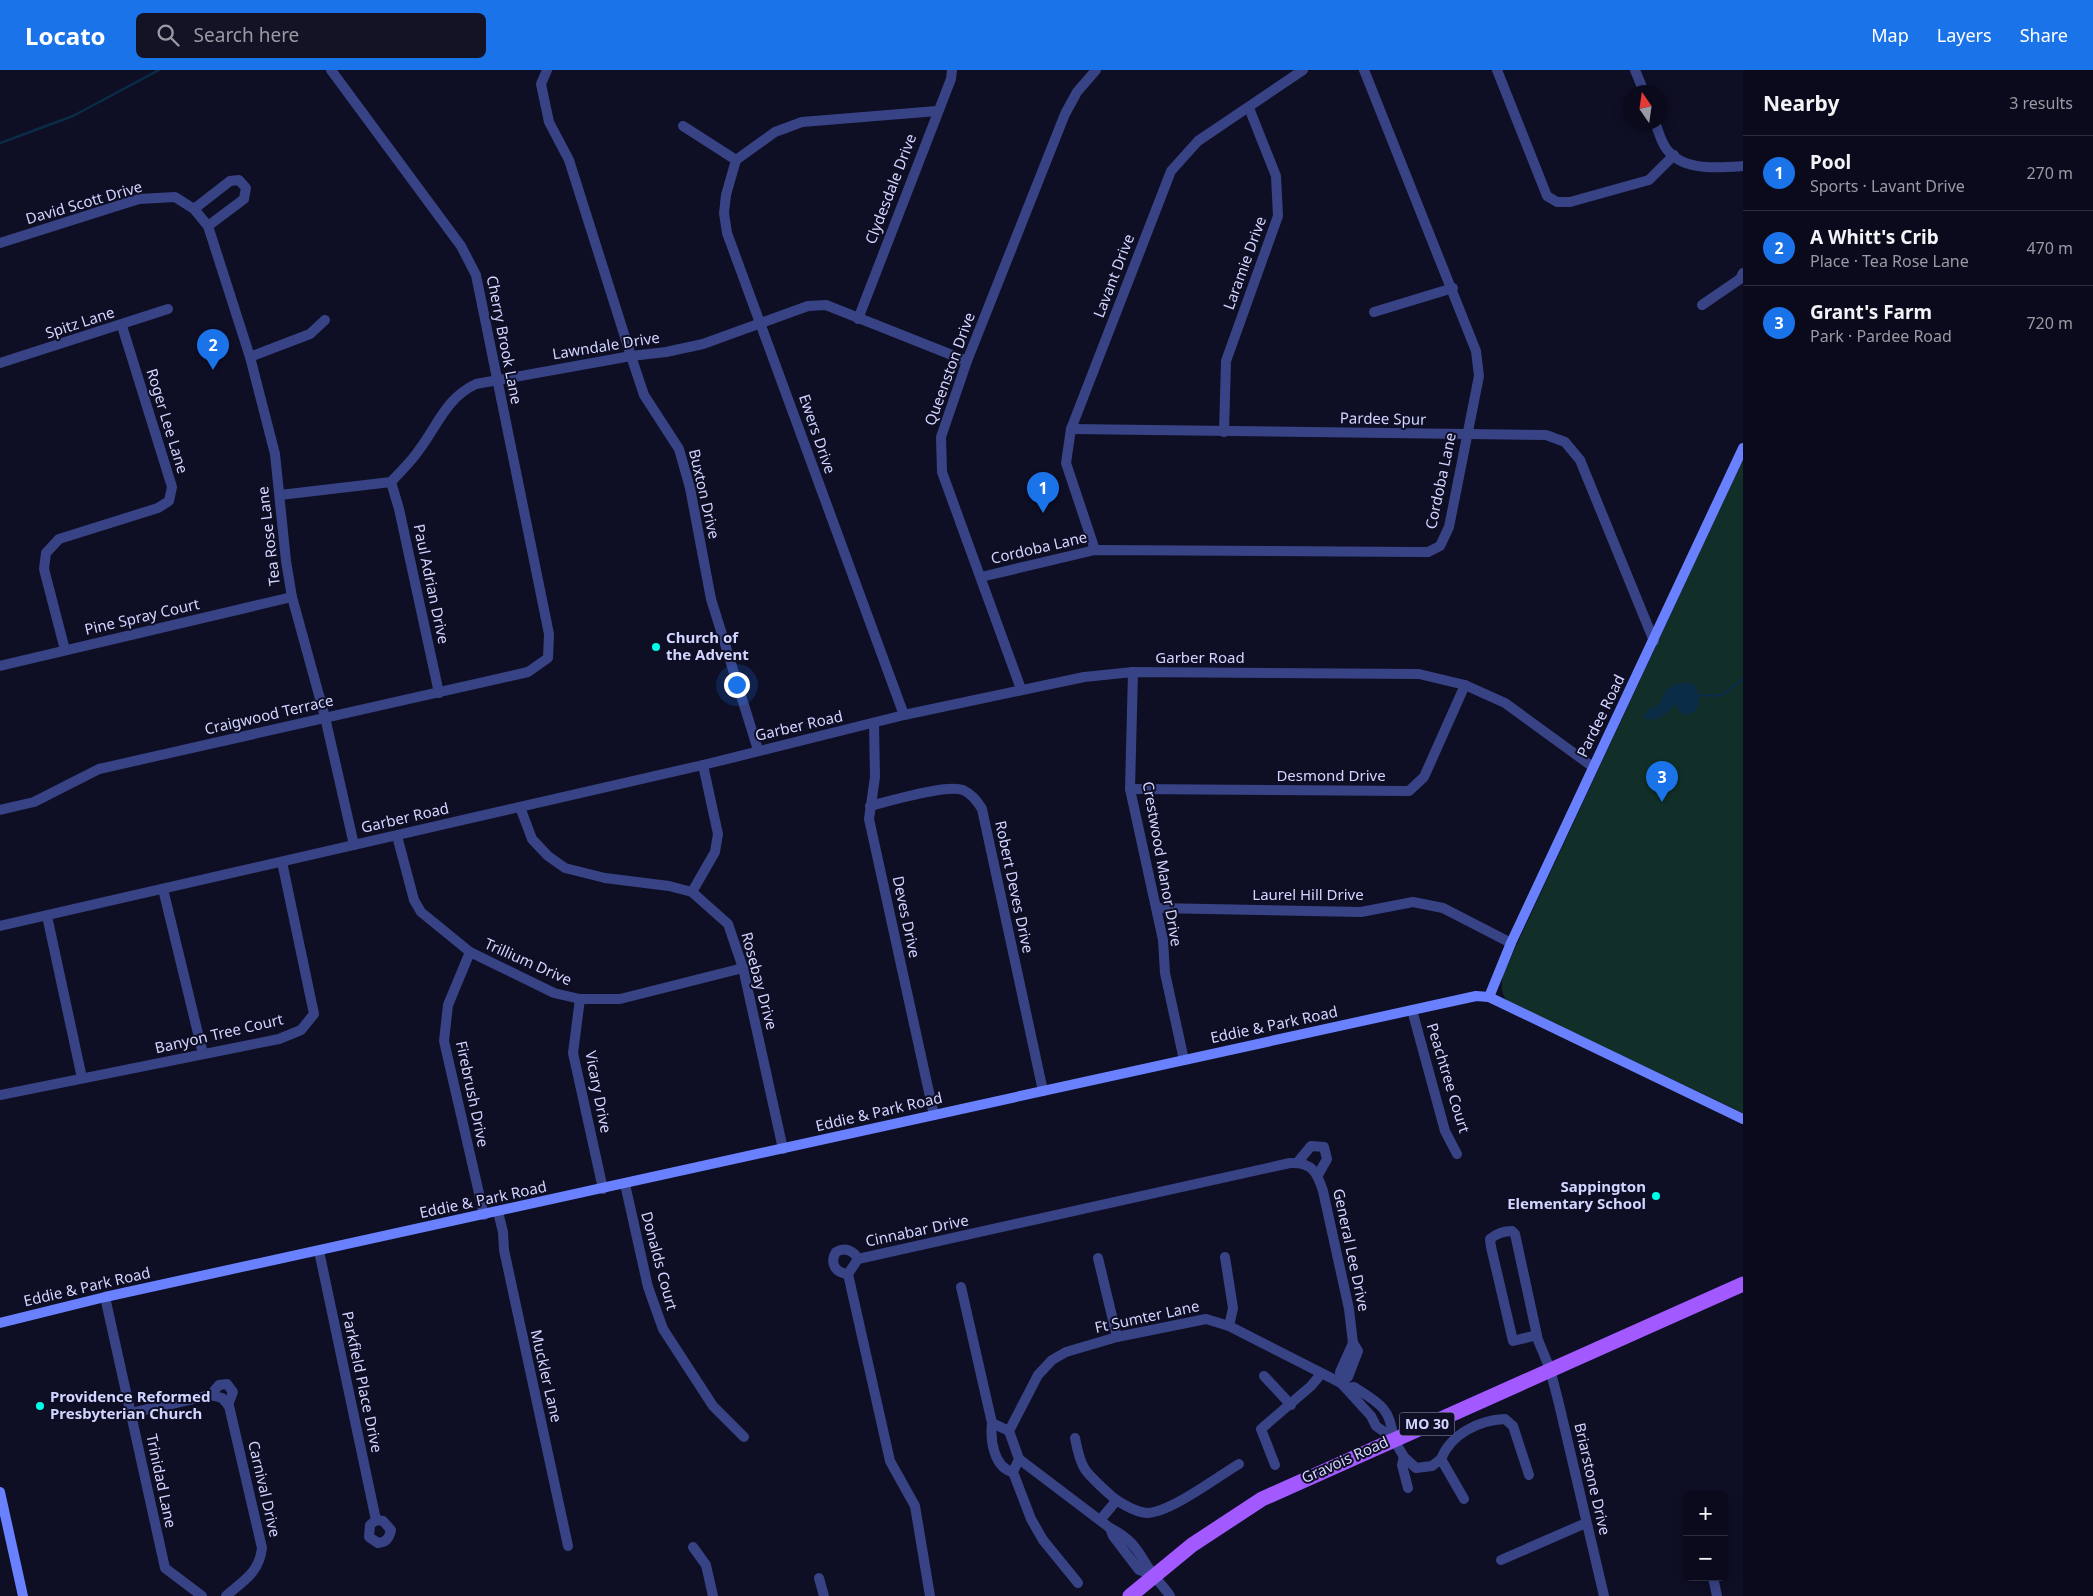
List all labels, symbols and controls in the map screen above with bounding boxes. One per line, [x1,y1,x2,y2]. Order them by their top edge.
search box [136,13,486,58]
text: Locato [25,19,106,52]
icon: search [154,21,182,49]
text: Search here [194,22,299,48]
text: Map [1871,23,1909,47]
text: Layers [1937,23,1992,47]
text: Share [2020,23,2068,47]
north arrow [1623,85,1668,130]
text: Nearby [1763,89,1839,117]
text: 3 results [2009,92,2073,114]
street label: Clydesdale Drive [860,131,920,247]
text: Pool [1810,149,1851,175]
text: 1 [1774,162,1784,184]
text: 270 m [2026,162,2073,184]
text: Sports · Lavant Drive [1810,175,1965,197]
street label: David Scott Drive [23,176,144,228]
street label: Laramie Drive [1218,213,1270,312]
text: A Whitt's Crib [1810,224,1939,250]
street label: Lavant Drive [1088,231,1138,320]
text: 2 [1774,237,1784,259]
text: 470 m [2026,237,2073,259]
text: Place · Tea Rose Lane [1810,250,1969,272]
street label: Cherry Brook Lane [483,274,527,406]
text: Grant's Farm [1810,299,1932,325]
street label: Spitz Lane [43,301,117,343]
street label: Queenston Drive [919,309,979,428]
text: 3 [1774,312,1784,334]
text: 720 m [2026,312,2073,334]
text: Park · Pardee Road [1810,325,1952,347]
street label: Lawndale Drive [551,327,661,363]
pin: 2 [197,329,229,370]
street label: Roger Lee Lane [142,366,193,476]
street label: Ewers Drive [795,391,841,476]
street label: Pardee Spur [1340,407,1426,429]
street label: Cordoba Lane [1420,431,1460,531]
street label: Buxton Drive [685,447,725,541]
pin: 1 [1027,472,1059,513]
street label: Tea Rose Lane [252,485,284,587]
street label: Paul Adrian Drive [410,522,454,646]
street label: Cordoba Lane [989,526,1089,568]
street label: Pine Spray Court [82,593,202,639]
place label: Church of the Advent [666,627,749,664]
marker: Church of the Advent [650,641,662,653]
street label: Garber Road [1155,647,1245,667]
street label: Pardee Road [1571,671,1629,760]
your location [724,672,750,698]
street label: Craigwood Terrace [202,689,335,739]
street label: Garber Road [753,705,845,745]
pin: 3 [1646,761,1678,802]
street label: Desmond Drive [1276,765,1386,785]
street label: Crestwood Manor Drive [1139,780,1187,948]
street label: Garber Road [359,797,451,837]
street label: Robert Deves Drive [991,819,1039,955]
street label: Deves Drive [889,874,925,960]
street label: Laurel Hill Drive [1252,884,1364,904]
street label: Rosebay Drive [737,930,783,1032]
street label: Trillium Drive [482,933,575,989]
street label: Eddie & Park Road [1208,1001,1339,1047]
street label: Banyon Tree Court [153,1008,285,1058]
street label: Peachtree Court [1423,1020,1475,1136]
street label: Firebrush Drive [452,1039,494,1149]
street label: Vicary Drive [581,1049,617,1135]
street label: Eddie & Park Road [813,1087,944,1135]
street label: Eddie & Park Road [417,1176,548,1222]
place label: Sappington Elementary School [1507,1176,1646,1213]
street label: General Lee Drive [1329,1187,1375,1313]
marker: Sappington Elementary School [1650,1190,1662,1202]
street label: Donalds Court [637,1209,683,1313]
street label: Cinnabar Drive [863,1209,970,1251]
street label: Eddie & Park Road [21,1262,152,1310]
street label: Ft Sumter Lane [1093,1295,1201,1337]
street label: Parkfield Place Drive [338,1309,388,1454]
street label: Muckler Lane [527,1327,567,1424]
place label: Providence Reformed Presbyterian Church [50,1386,210,1423]
marker: Providence Reformed Presbyterian Church [34,1400,46,1412]
road number: MO 30 [1400,1412,1454,1436]
street label: Briarstone Drive [1570,1421,1616,1537]
street label: Gravois Road [1298,1431,1391,1487]
street label: Trinidad Lane [142,1432,182,1530]
street label: Carnival Drive [244,1439,286,1539]
map controls [1683,1491,1728,1581]
button: + [1683,1491,1728,1536]
button: − [1683,1536,1728,1581]

